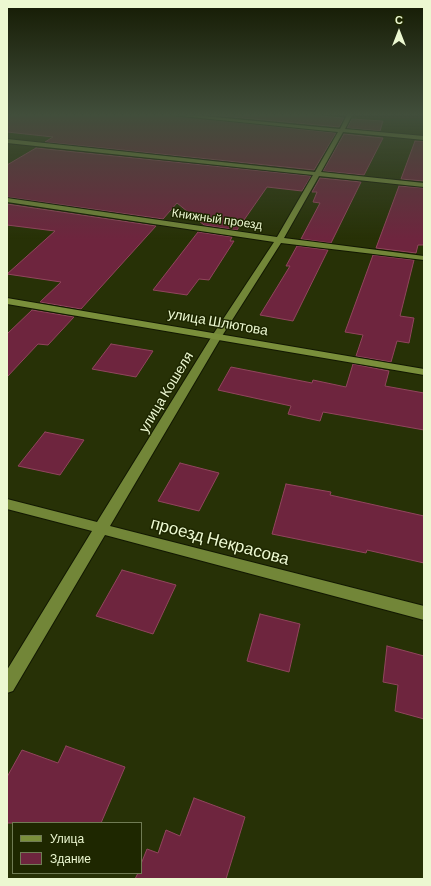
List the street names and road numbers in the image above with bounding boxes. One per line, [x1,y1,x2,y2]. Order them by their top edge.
street label: Книжный проезд [171,206,263,232]
street label: улица Шлютова [167,305,269,339]
street label: улица Кошеля [135,348,197,436]
street label: проезд Некрасова [149,513,291,569]

